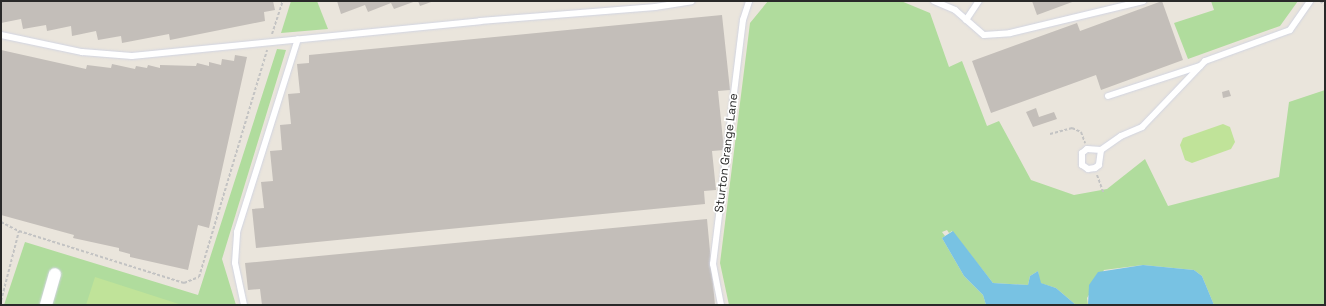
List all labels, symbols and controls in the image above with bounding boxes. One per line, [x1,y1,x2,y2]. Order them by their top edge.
street label: Sturton Grange Lane [713,92,741,214]

